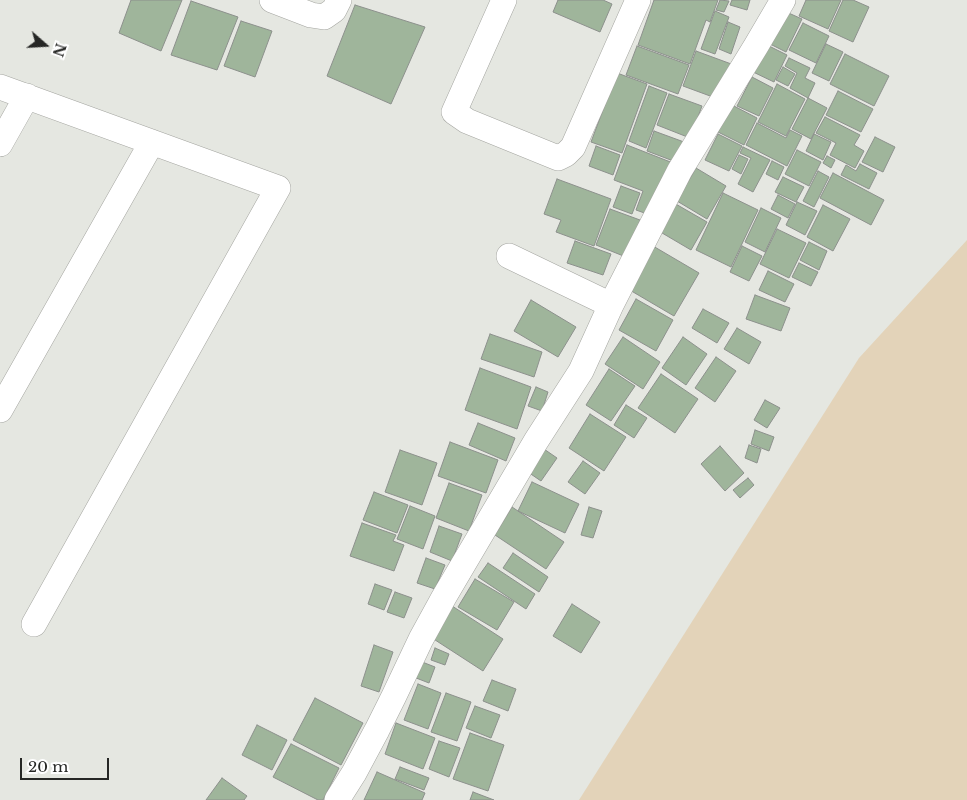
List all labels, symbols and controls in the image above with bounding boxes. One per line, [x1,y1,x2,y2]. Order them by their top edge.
north arrow [20,20,70,70]
text: N [49,41,70,59]
scale bar [22,748,111,780]
text: 20 m [28,757,68,776]

